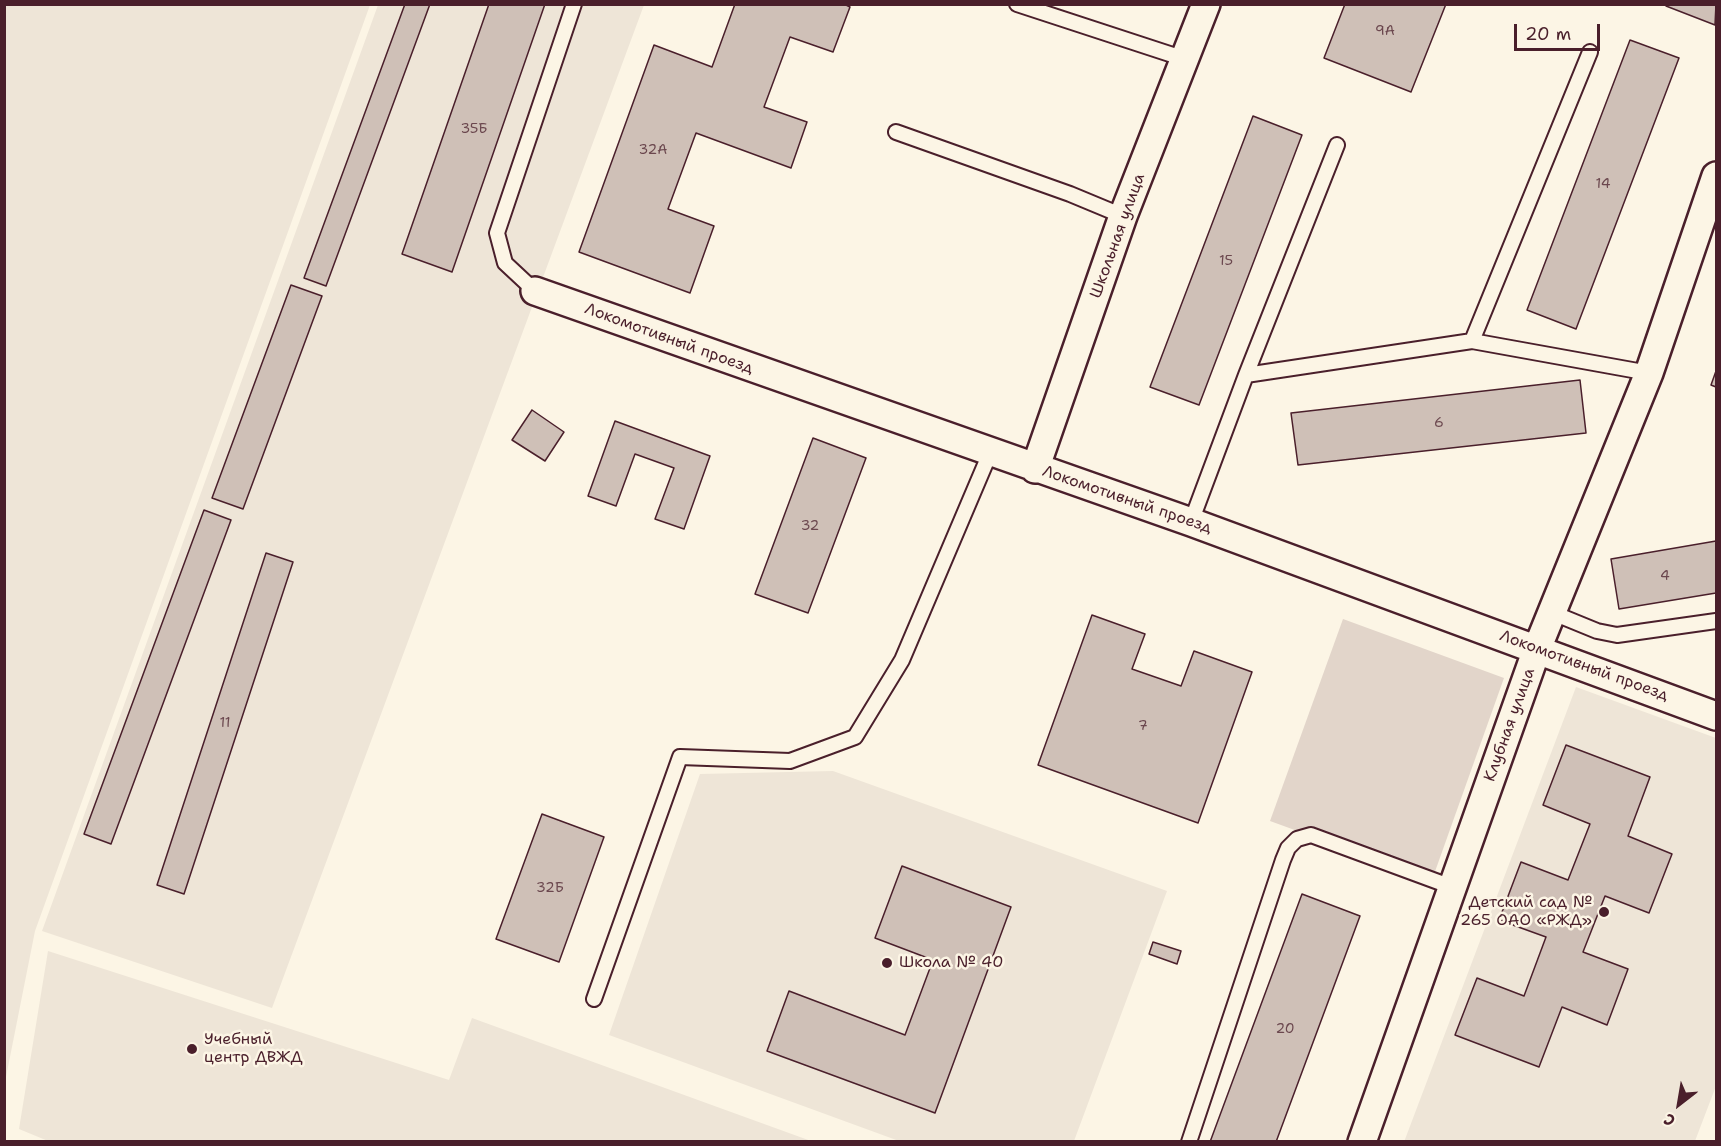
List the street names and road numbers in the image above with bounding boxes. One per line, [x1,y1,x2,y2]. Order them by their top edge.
street label: Школьная улица [1086,171,1150,301]
street label: Локомотивный проезд [582,300,756,378]
street label: Локомотивный проезд [1040,462,1214,538]
street label: Локомотивный проезд [1497,627,1671,705]
street label: Клубная улица [1481,666,1539,784]

